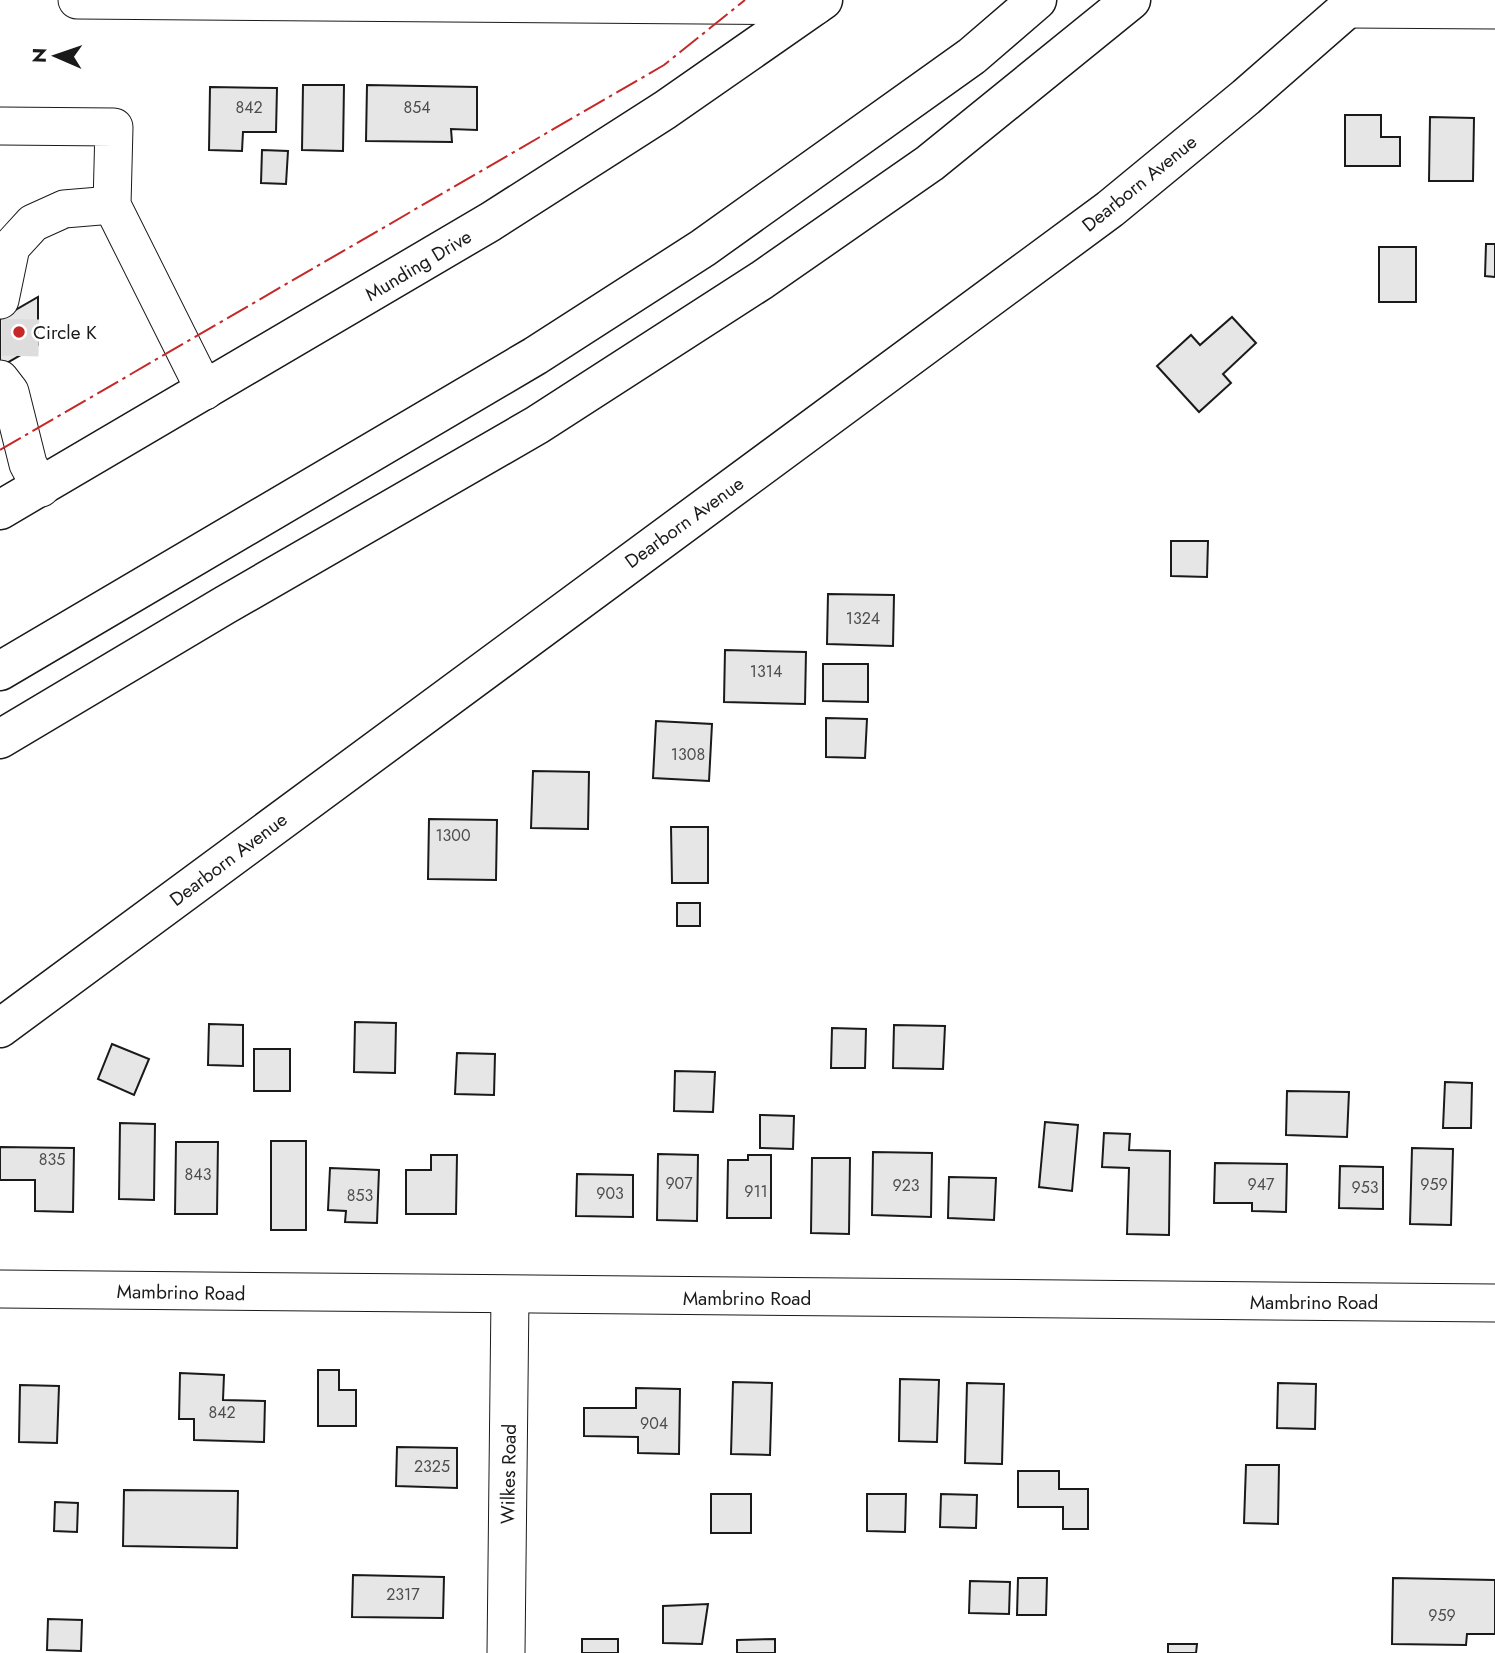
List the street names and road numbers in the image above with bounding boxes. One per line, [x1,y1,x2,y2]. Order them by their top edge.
street label: Dearborn Avenue [1076,128,1203,238]
street label: Munding Drive [360,223,477,308]
street label: Dearborn Avenue [619,470,749,575]
street label: Dearborn Avenue [164,806,293,913]
street label: Mambrino Road [116,1278,246,1307]
street label: Mambrino Road [683,1285,811,1312]
street label: Mambrino Road [1250,1289,1378,1316]
street label: Wilkes Road [494,1424,523,1524]

